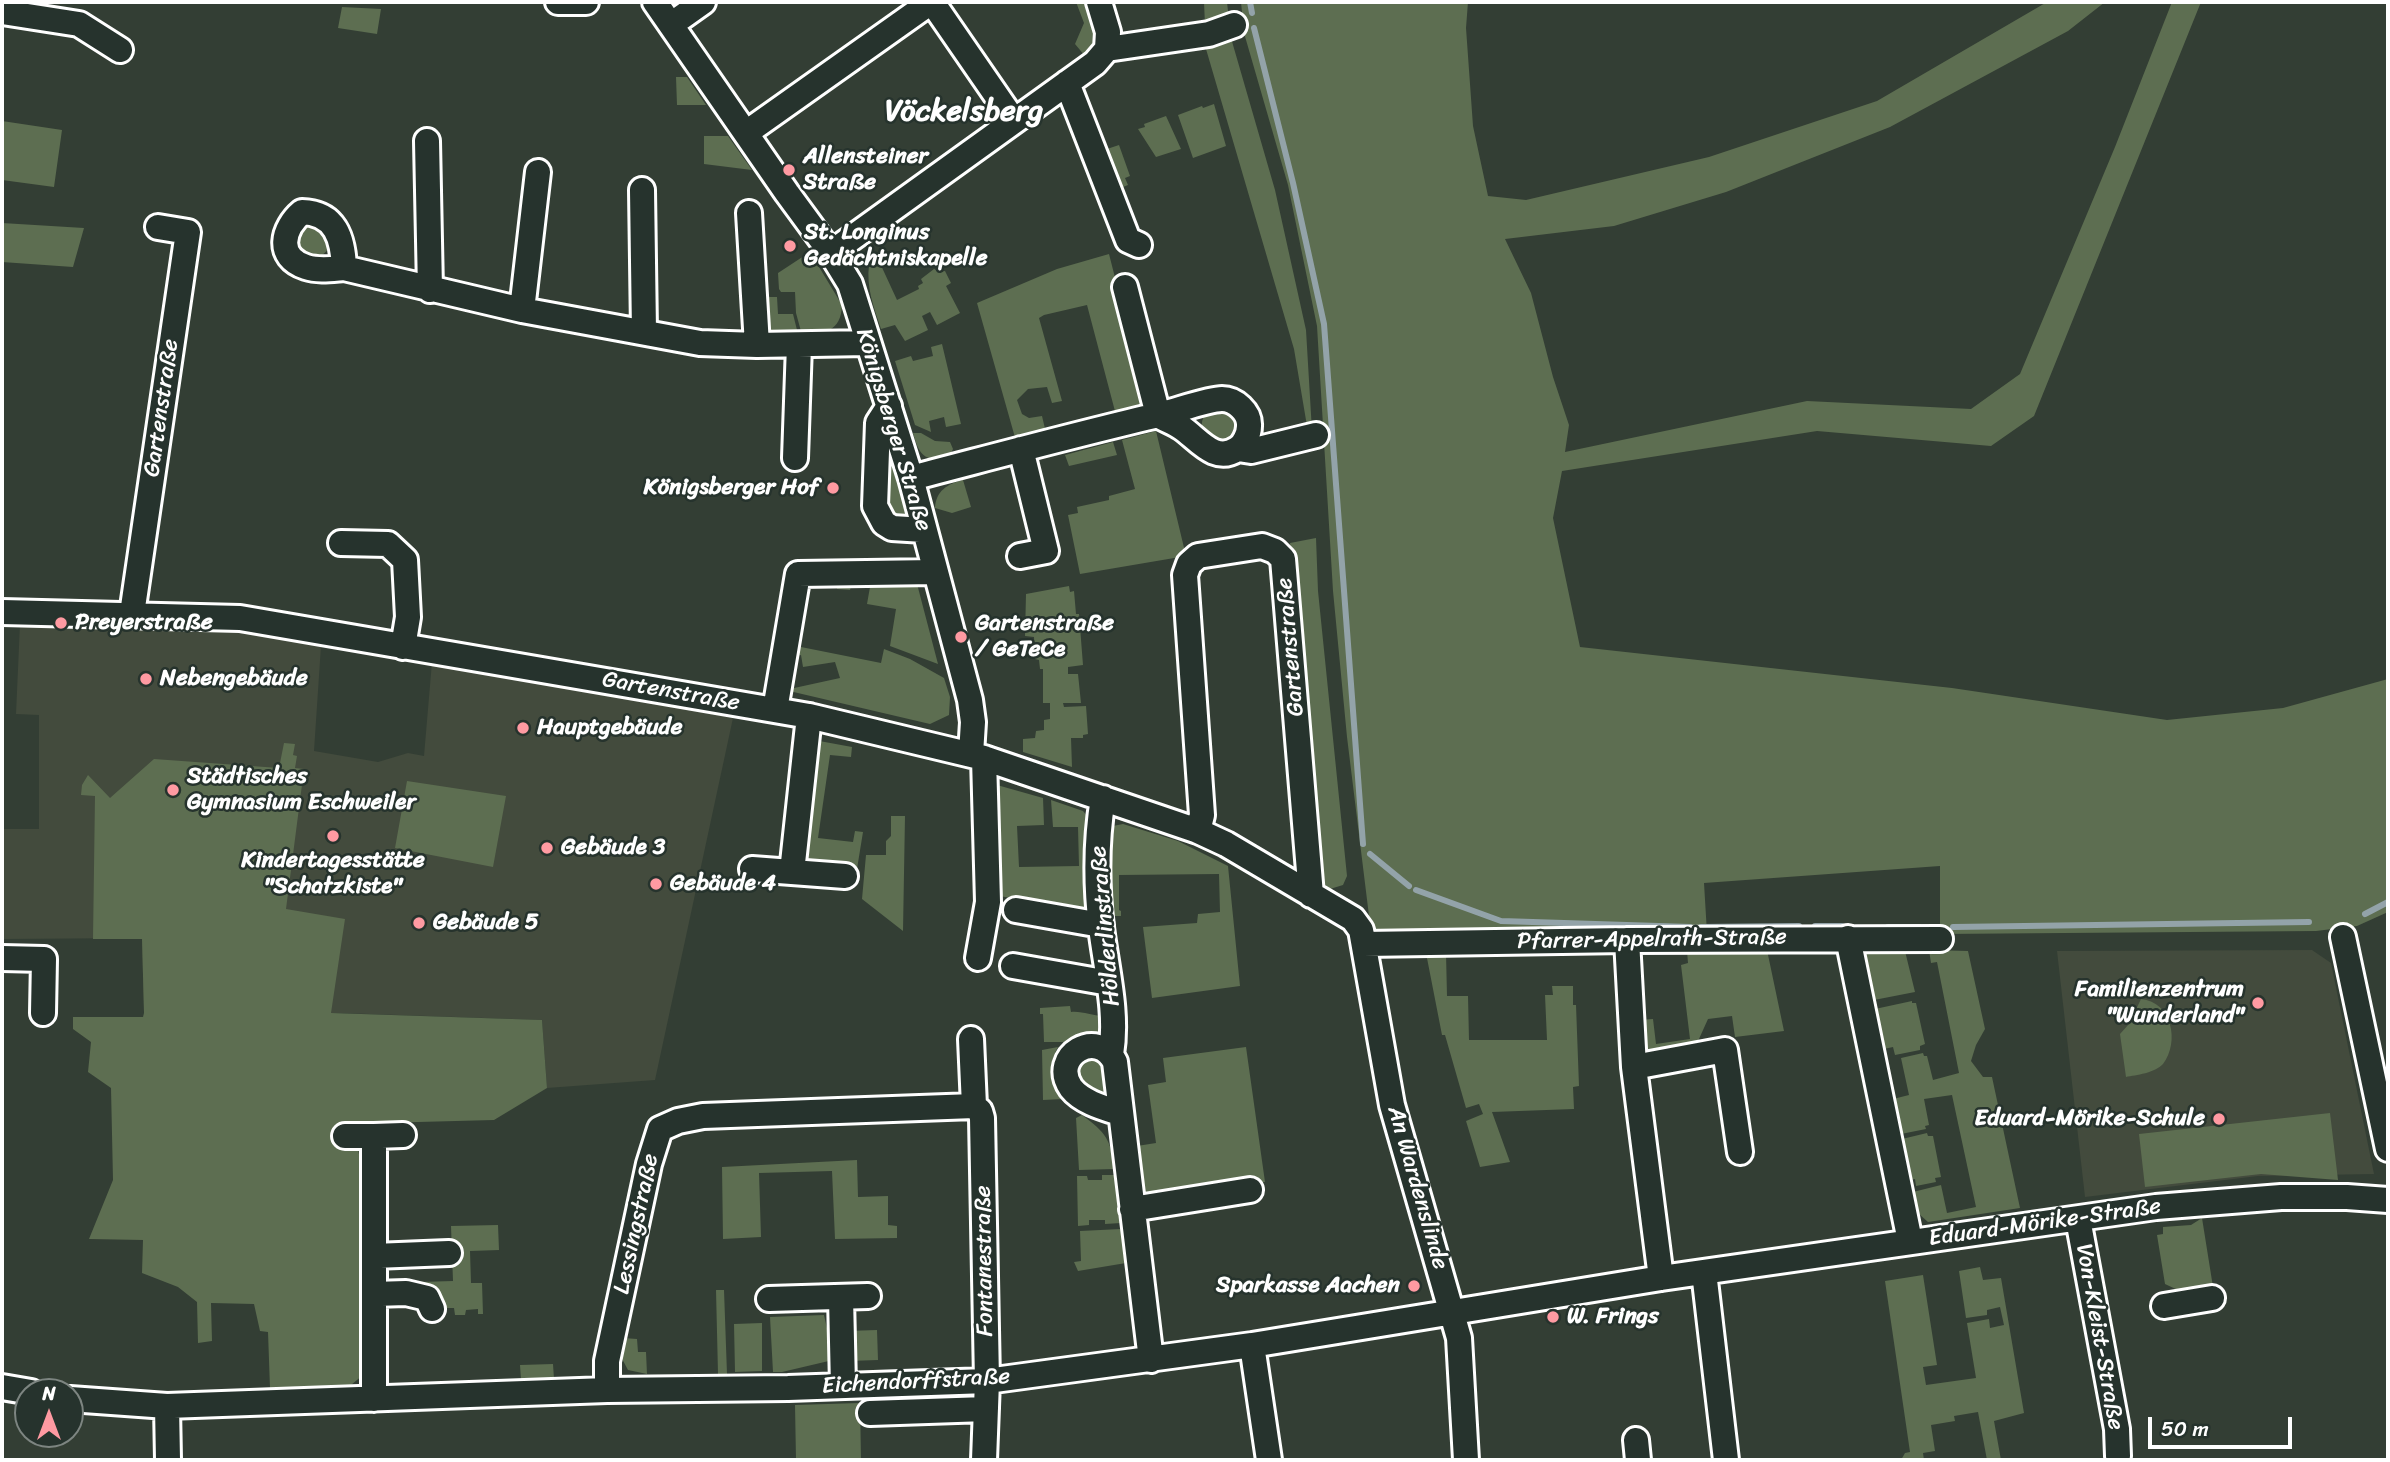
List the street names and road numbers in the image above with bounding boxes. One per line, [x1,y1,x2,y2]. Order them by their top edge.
street label: Königsberger Straße [849,325,937,535]
street label: Gartenstraße [139,337,185,479]
street label: Gartenstraße [1271,577,1311,717]
street label: Gartenstraße [600,666,742,718]
street label: Hölderlinstraße [1085,844,1127,1008]
street label: Pfarrer-Appelrath-Straße [1517,924,1787,956]
street label: An Wardenslinde [1381,1103,1453,1273]
street label: Lessingstraße [609,1151,665,1297]
street label: Fontanestraße [970,1185,1000,1337]
street label: Eduard-Mörike-Straße [1927,1193,2163,1253]
street label: Von-Kleist-Straße [2069,1242,2129,1432]
street label: Eichendorffstraße [821,1363,1011,1401]

